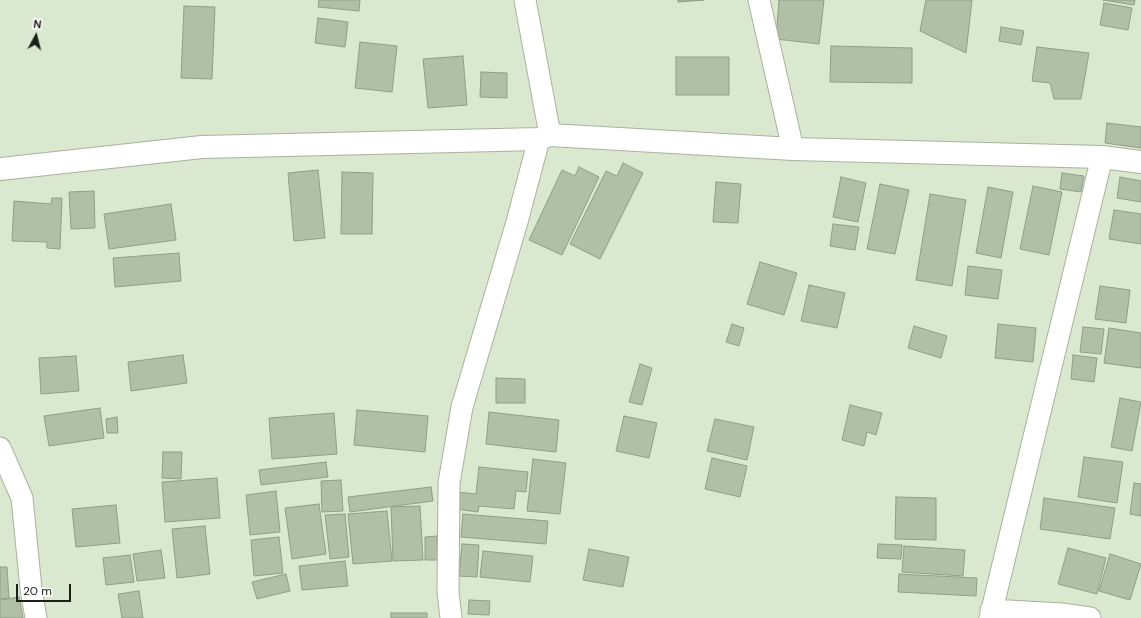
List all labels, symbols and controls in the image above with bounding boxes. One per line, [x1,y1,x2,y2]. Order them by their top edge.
north arrow [16,16,56,56]
text: N [33,17,42,32]
scale bar [18,576,73,602]
text: 20 m [23,583,52,599]

